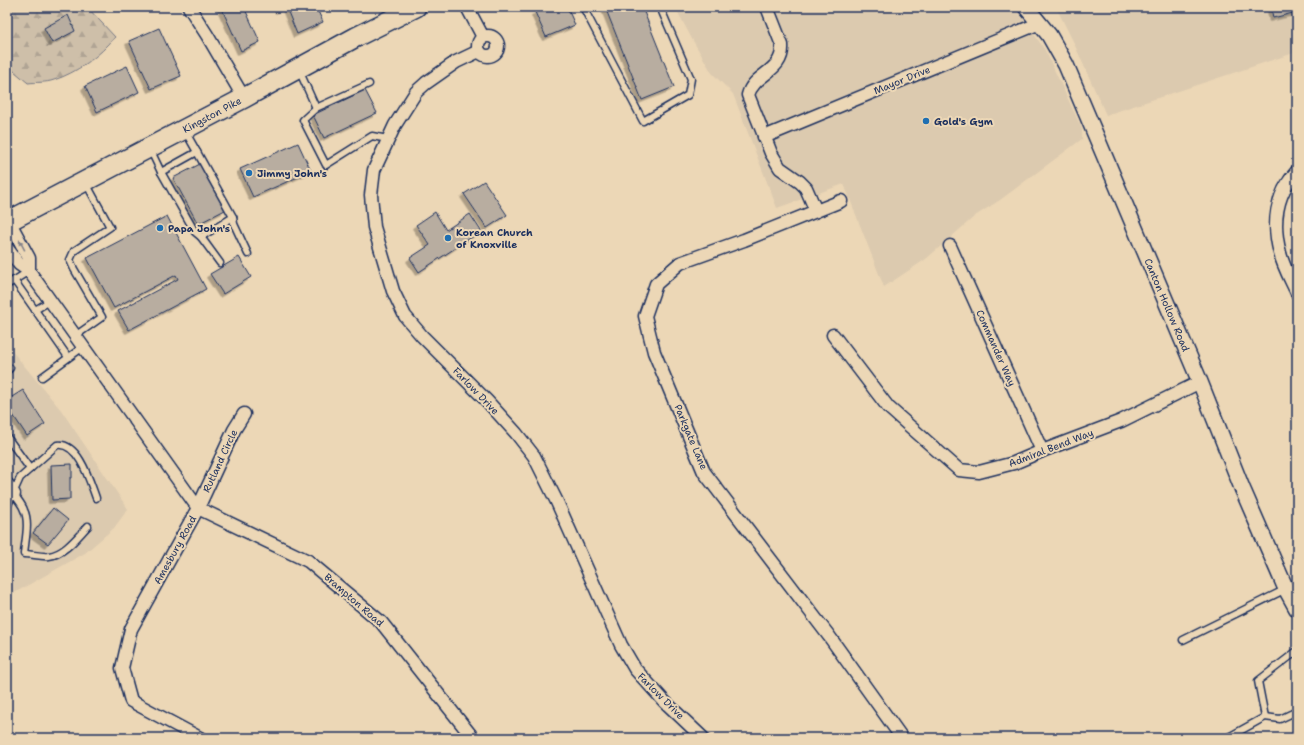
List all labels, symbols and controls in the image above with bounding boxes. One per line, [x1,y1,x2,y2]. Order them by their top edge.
street label: Mayor Drive [872,63,933,97]
street label: Kingston Pike [180,94,244,136]
place label: Gold's Gym [934,115,993,128]
marker: Gold's Gym [921,116,931,126]
place label: Jimmy John's [257,167,327,180]
marker: Jimmy John's [244,168,254,178]
place label: Papa John's [168,222,230,235]
marker: Papa John's [155,223,165,233]
place label: Korean Church of Knoxville [456,226,533,251]
marker: Korean Church of Knoxville [443,233,453,243]
one-way arrow [19,239,25,251]
street label: Canton Hollow Road [1141,256,1193,354]
street label: Commander Way [973,308,1019,388]
street label: Farlow Drive [450,365,502,418]
street label: Parkgate Lane [671,402,711,472]
street label: Admiral Bend Way [1007,426,1095,470]
street label: Rutland Circle [200,427,240,495]
street label: Amesbury Road [151,513,200,587]
street label: Brampton Road [321,570,387,630]
street label: Farlow Drive [635,670,687,722]

